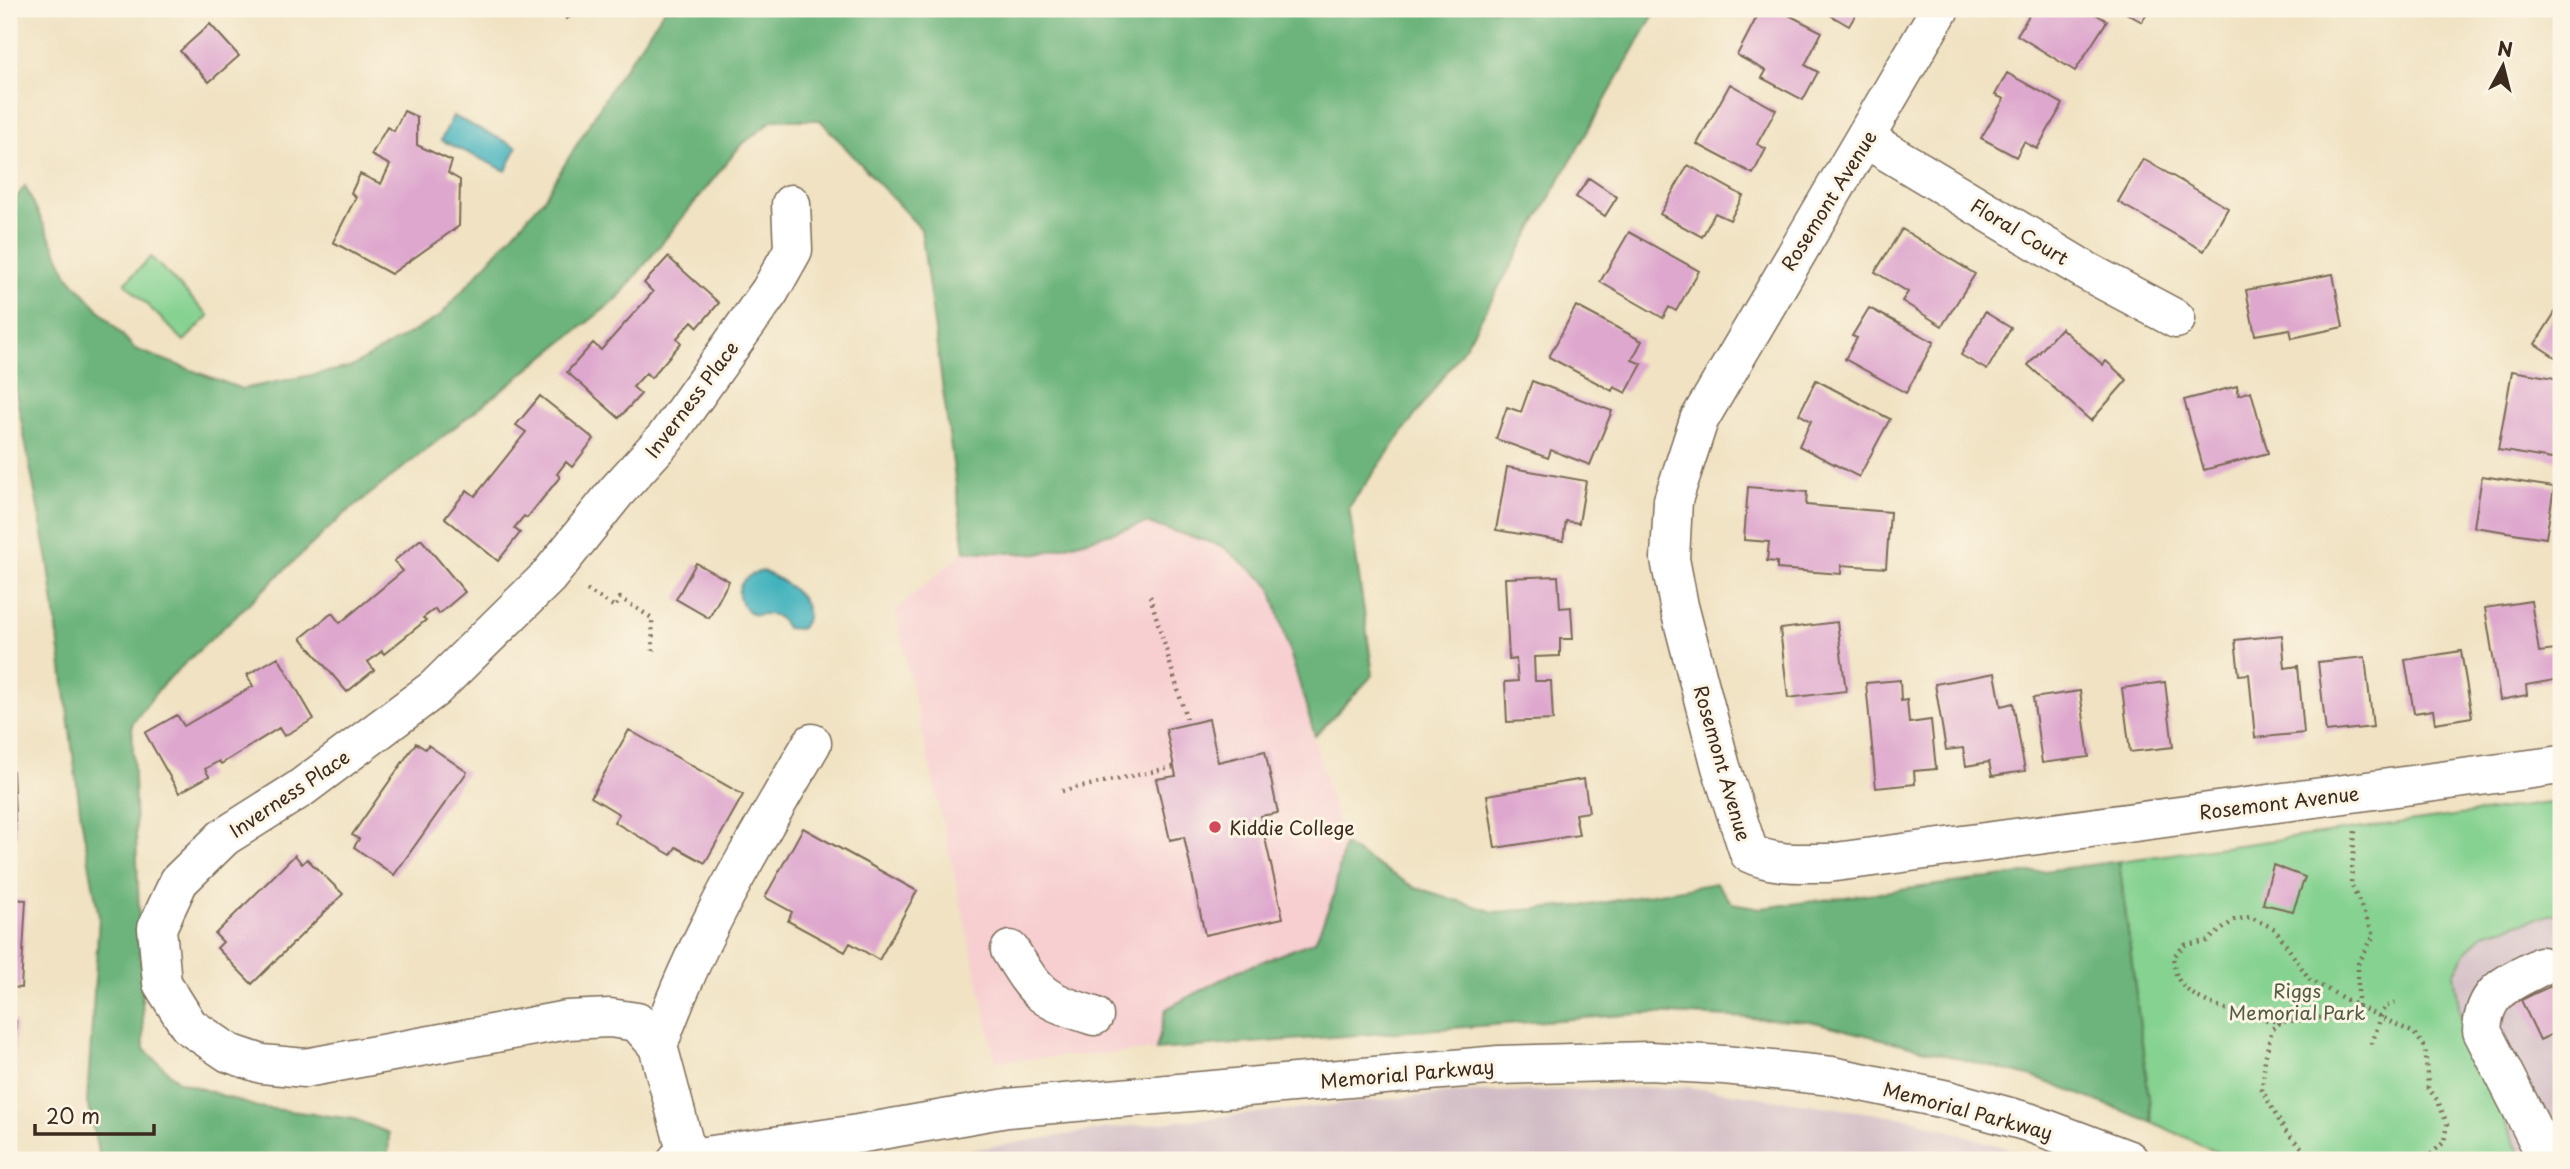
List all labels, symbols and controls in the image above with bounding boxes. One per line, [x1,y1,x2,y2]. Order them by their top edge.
north arrow [2468,32,2538,102]
text: N [2496,33,2514,63]
street label: Rosemont Avenue [1773,124,1883,276]
street label: Floral Court [1966,191,2074,271]
street label: Inverness Place [638,335,744,463]
street label: Rosemont Avenue [1687,682,1759,844]
street label: Inverness Place [223,742,355,844]
street label: Rosemont Avenue [2197,778,2361,826]
place label: Kiddie College [1229,813,1355,841]
marker: Kiddie College [1207,819,1223,835]
park label: Riggs Memorial Park [2229,976,2366,1026]
street label: Memorial Parkway [1319,1051,1495,1095]
street label: Memorial Parkway [1880,1074,2056,1146]
scale bar [35,1092,154,1136]
text: 20 m [46,1099,100,1131]

